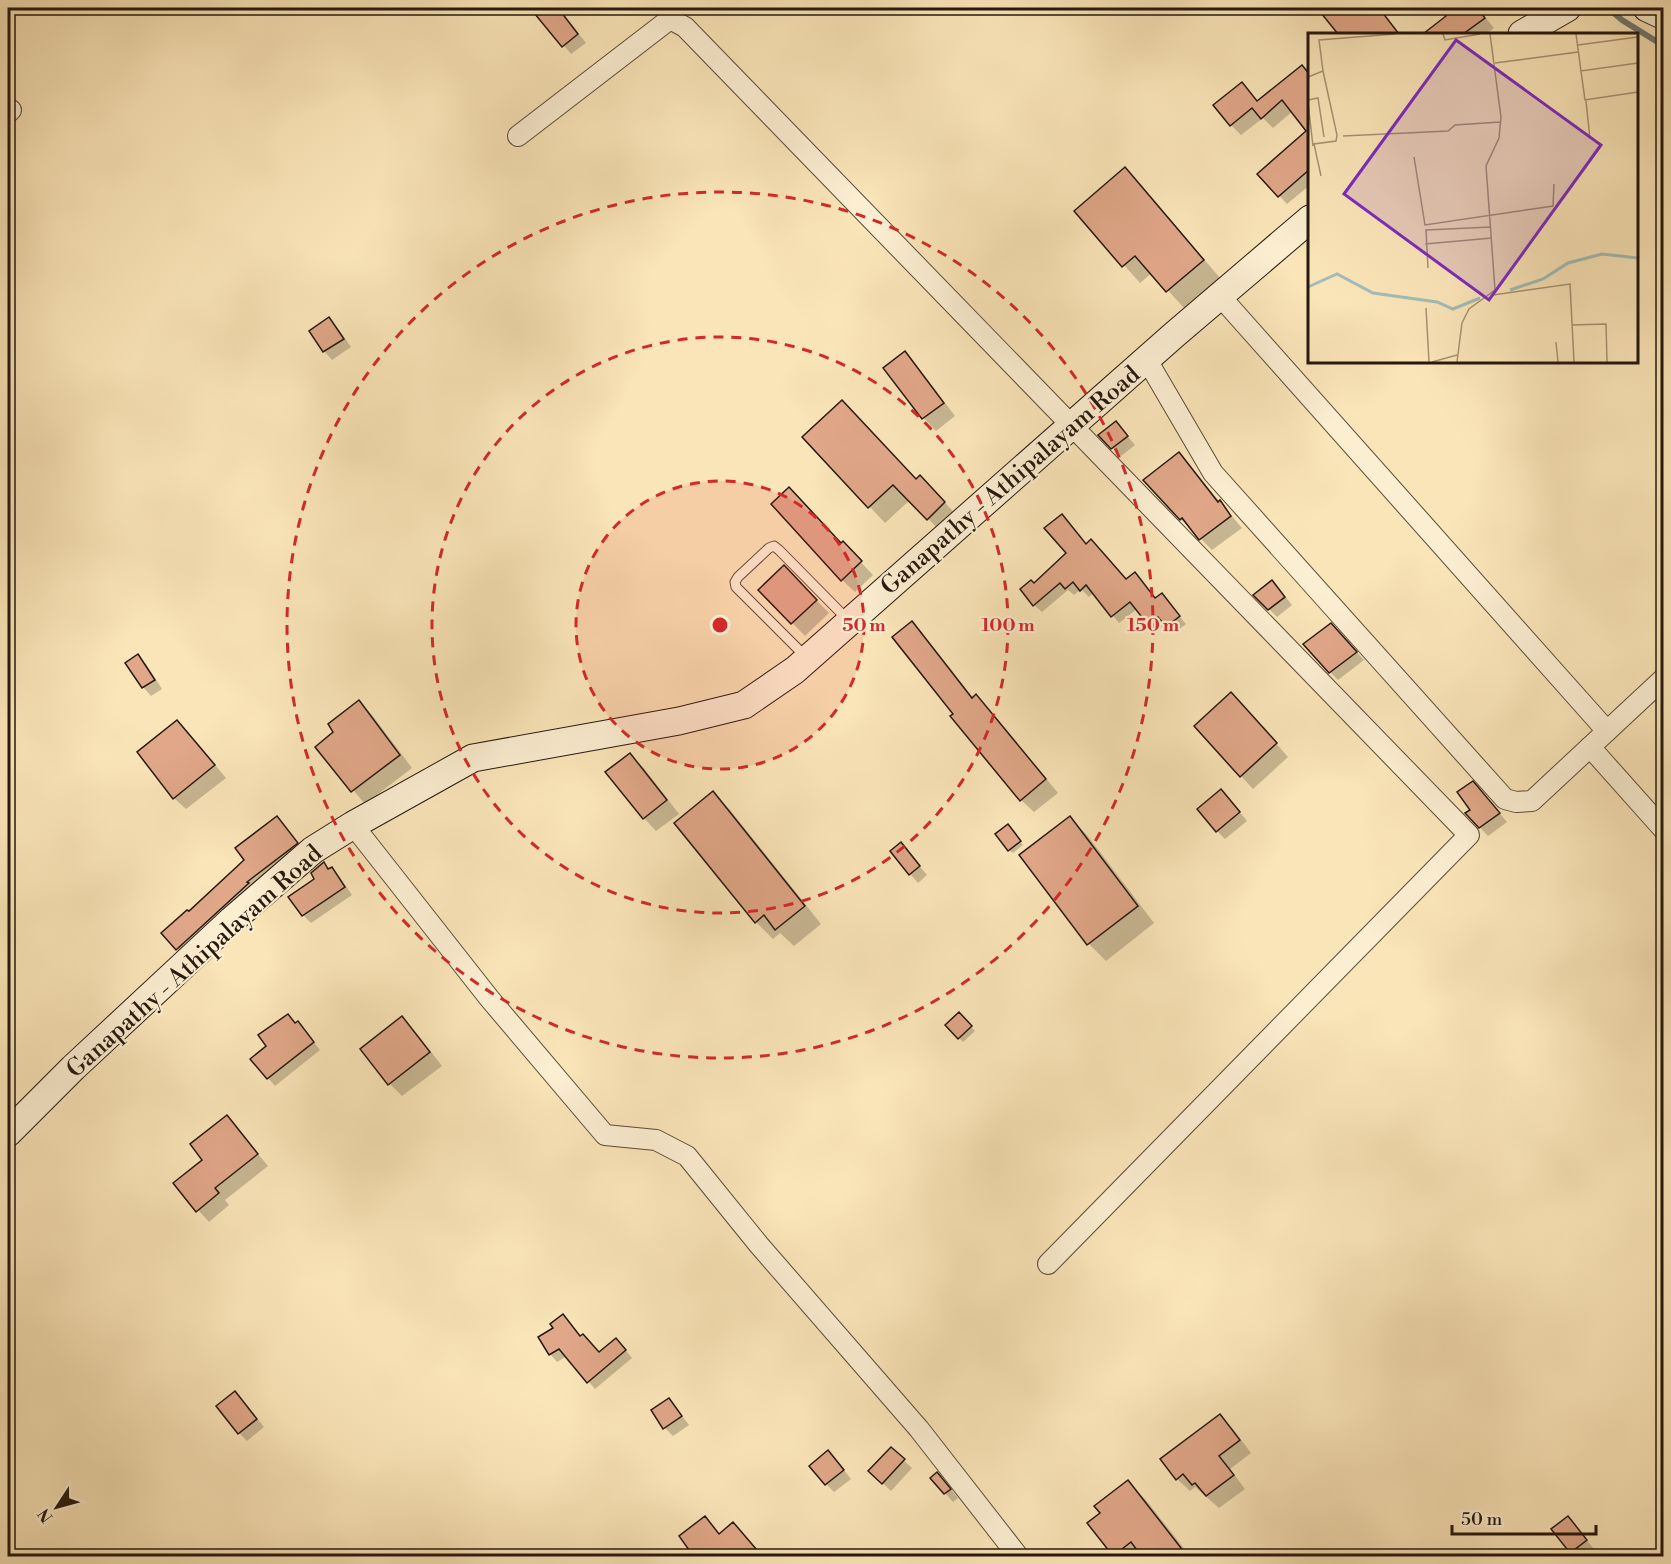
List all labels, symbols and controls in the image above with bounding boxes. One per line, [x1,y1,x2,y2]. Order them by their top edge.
inset map [1308,33,1638,363]
street label: Ganapathy - Athipalayam Road [875,360,1147,602]
text: 50 m [842,614,886,637]
text: 100 m [981,614,1035,637]
text: 150 m [1127,614,1180,637]
centre of rings [710,615,730,635]
street label: Ganapathy - Athipalayam Road [60,839,329,1085]
north arrow [27,1477,87,1537]
scale bar [1452,1498,1596,1536]
text: N [34,1504,57,1526]
text: 50 m [1461,1508,1503,1531]

